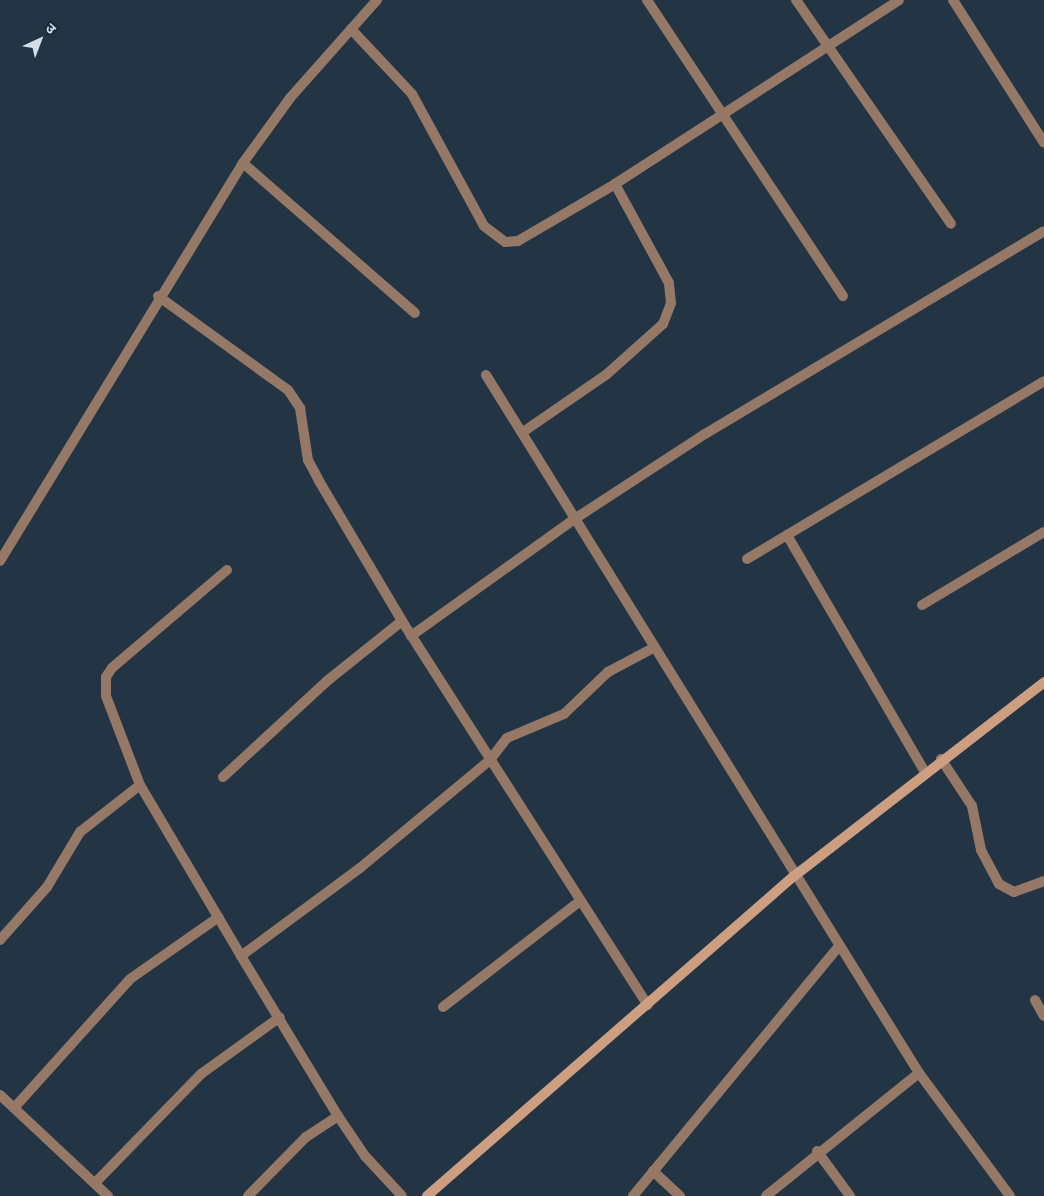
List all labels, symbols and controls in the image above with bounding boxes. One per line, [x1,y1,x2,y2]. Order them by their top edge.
north arrow [15,15,65,65]
text: उ [42,20,59,38]

